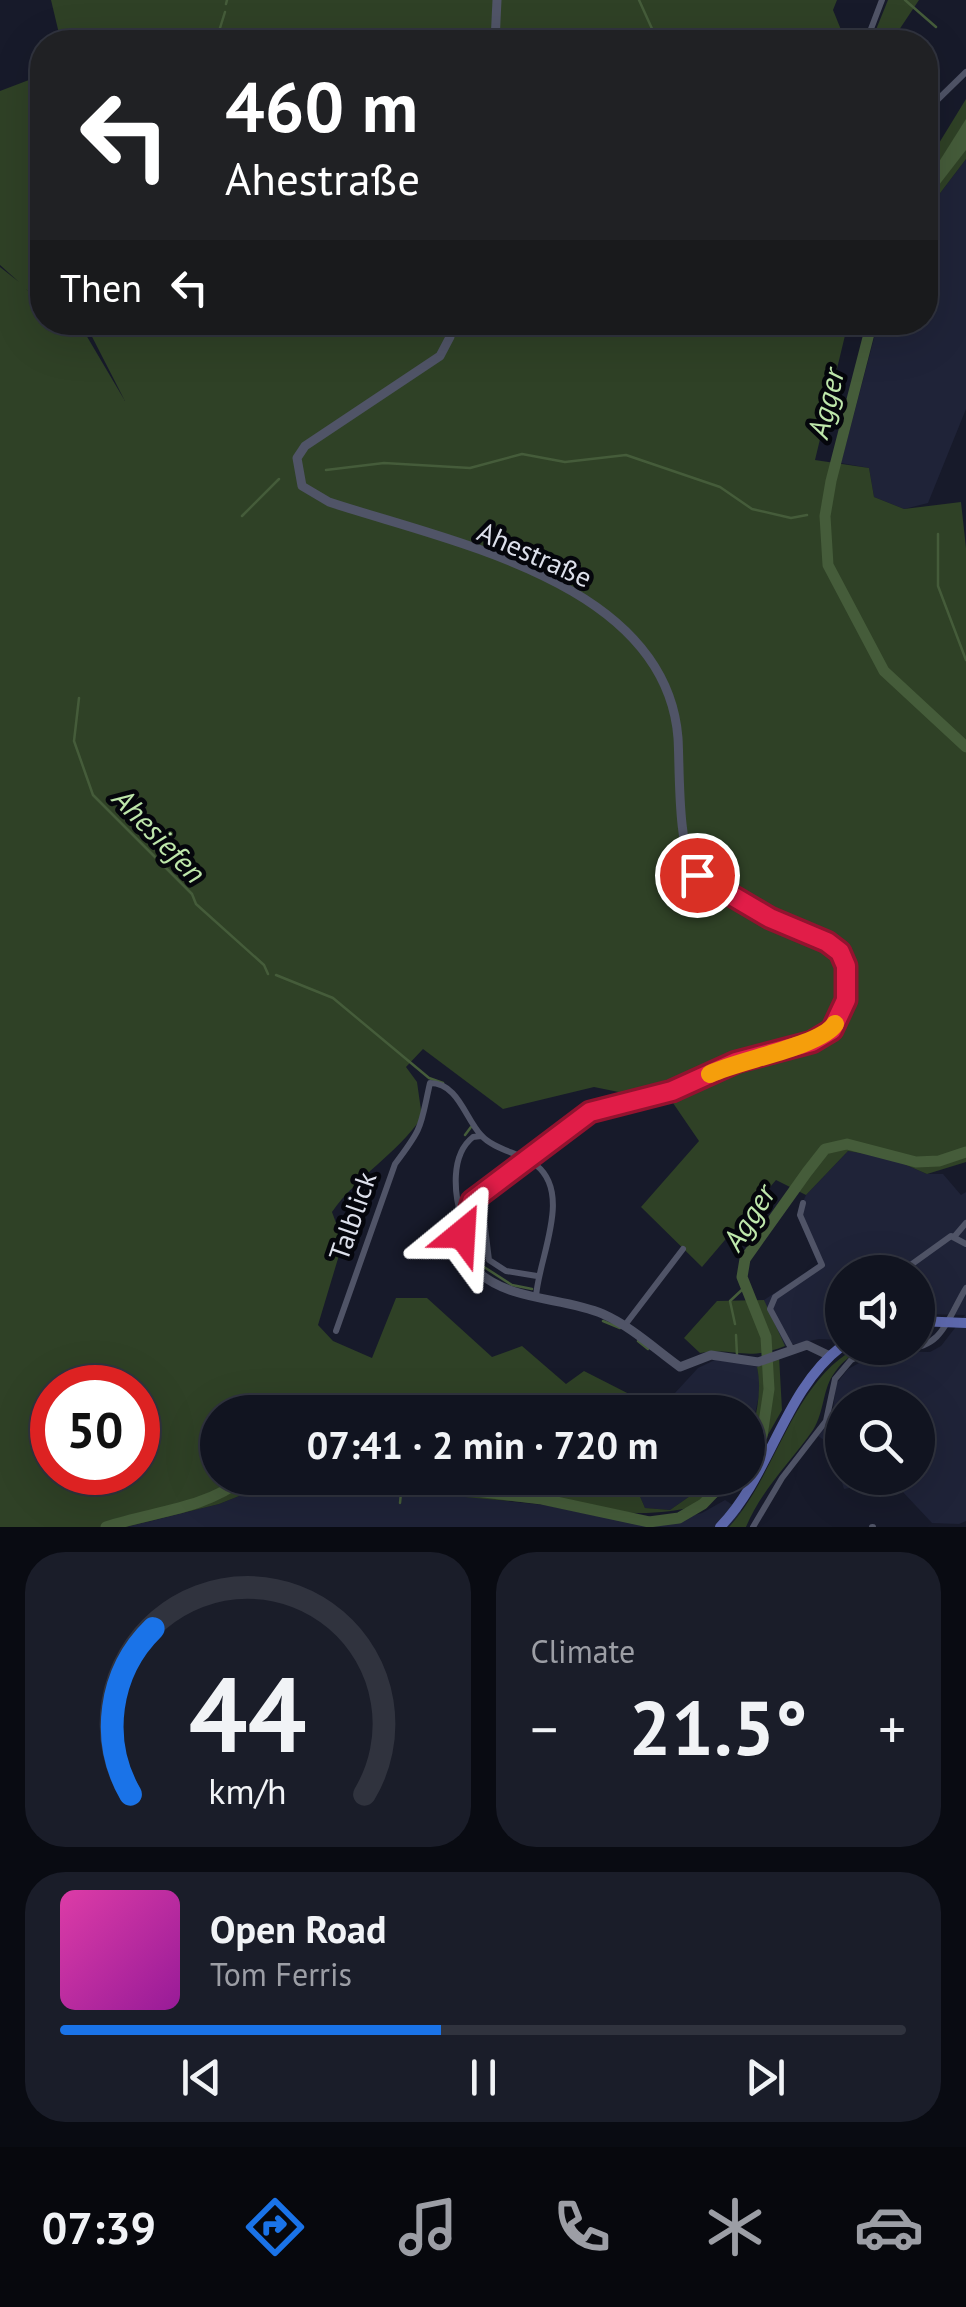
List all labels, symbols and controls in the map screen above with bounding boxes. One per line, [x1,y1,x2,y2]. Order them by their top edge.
text: 460 m [225,61,418,151]
icon: left [60,70,190,200]
text: Ahestraße [225,149,420,207]
icon: left [162,260,217,315]
text: Then [60,263,142,312]
water label: Agger [797,362,853,443]
street label: Ahestraße [472,512,598,596]
water label: Ahesiefen [104,778,215,891]
pin [655,833,740,918]
icon: arrive [670,848,725,903]
street label: Talblick [320,1166,385,1265]
water label: Agger [712,1175,784,1258]
position arrow [410,1182,514,1286]
map controls [825,1255,935,1495]
button: sound [825,1255,935,1365]
speed limit sign: 50 [30,1365,160,1495]
button: search [825,1385,935,1495]
text: 07:41 · 2 min · 720 m [307,1420,658,1469]
text: Climate [531,1630,635,1672]
text: 44 [189,1646,307,1781]
text: 21.5° [629,1679,808,1776]
text: − [531,1693,558,1764]
text: + [878,1693,906,1764]
text: km/h [209,1768,287,1814]
text: Open Road [210,1904,386,1953]
text: Tom Ferris [210,1953,352,1995]
icon: previous [174,2050,229,2105]
icon: pause [456,2050,511,2105]
icon: next [738,2050,793,2105]
icon: directions [240,2192,310,2262]
icon: music [393,2192,463,2262]
icon: phone [547,2192,617,2262]
icon: climate [700,2192,770,2262]
icon: car [854,2192,924,2262]
text: 07:39 [42,2198,156,2256]

